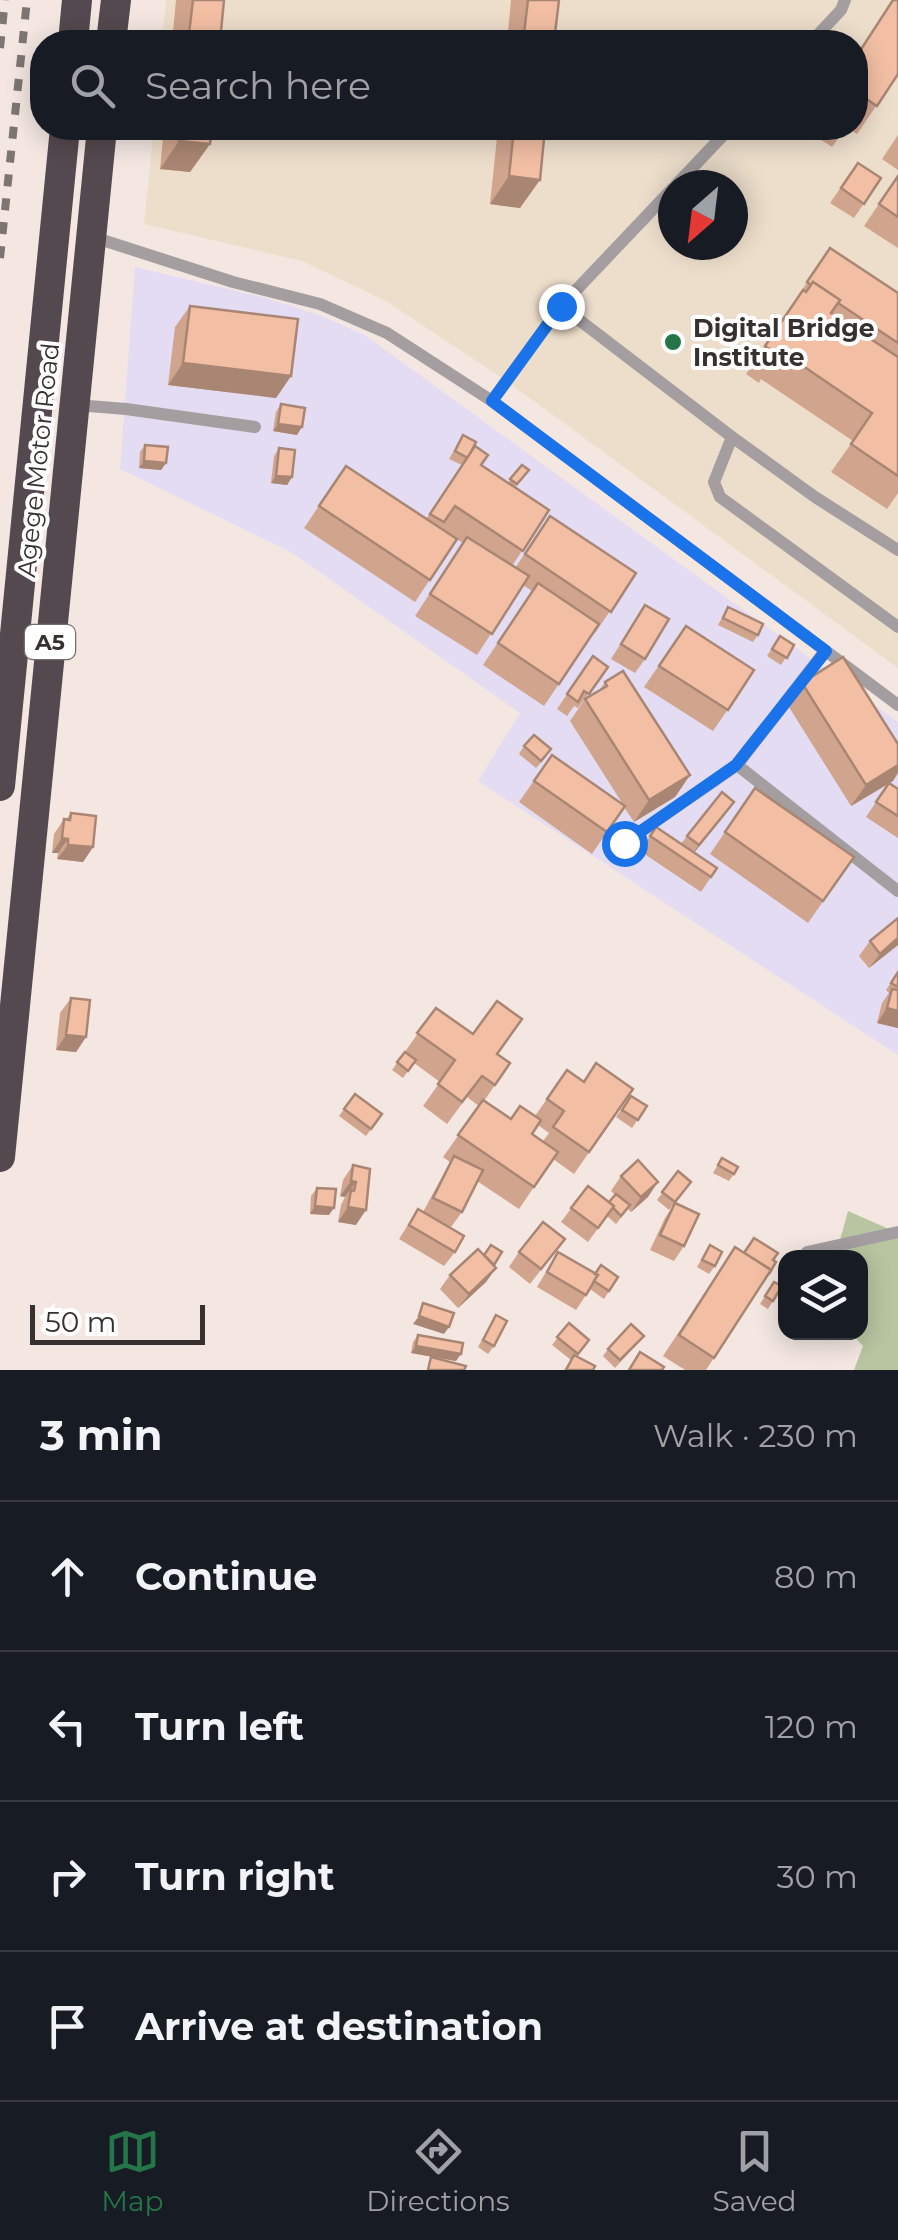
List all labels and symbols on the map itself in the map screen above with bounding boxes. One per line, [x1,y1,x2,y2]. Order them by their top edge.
north arrow [658,170,748,260]
route end [539,284,585,330]
place label: Digital Bridge Institute [693,313,875,372]
marker: Digital Bridge Institute [662,331,684,353]
street label: Agege Motor Road [11,341,65,579]
road number: A5 [25,625,75,659]
route start [602,821,648,867]
scale bar [30,1300,205,1344]

